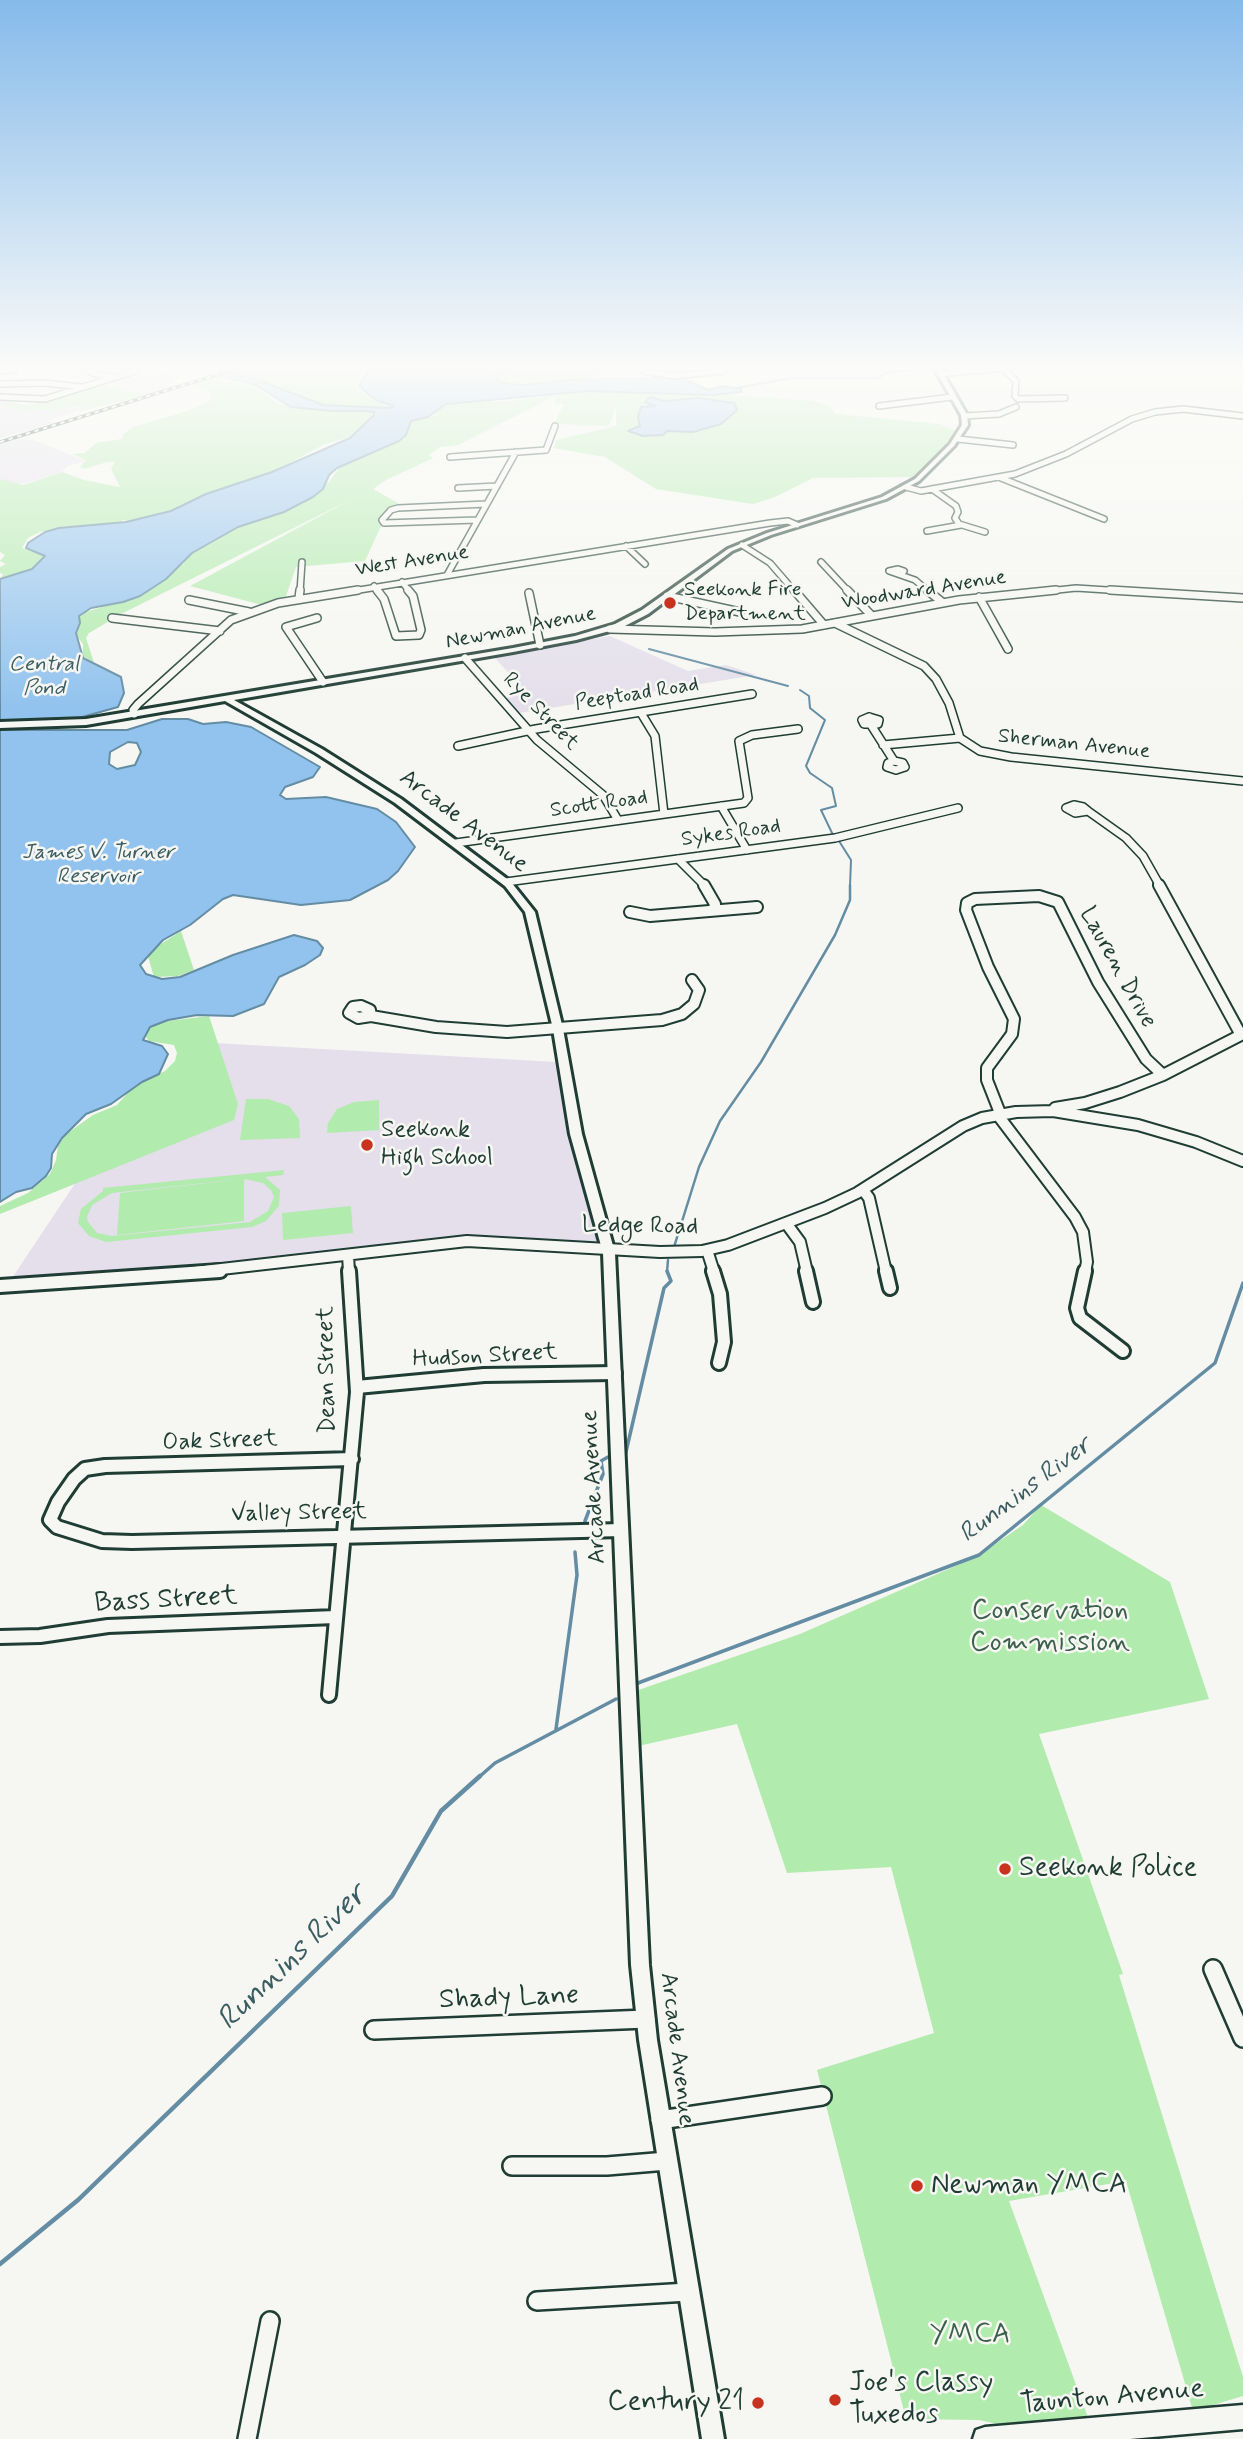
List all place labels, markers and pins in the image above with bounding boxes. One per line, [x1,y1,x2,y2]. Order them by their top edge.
place label: Seekonk Fire Department [684,578,806,628]
marker: Seekonk Fire Department [662,595,678,611]
place label: Seekonk High School [381,1117,493,1173]
marker: Seekonk High School [359,1137,375,1153]
place label: Seekonk Police [1019,1852,1197,1886]
marker: Seekonk Police [997,1861,1013,1877]
place label: Newman YMCA [931,2169,1127,2203]
marker: Newman YMCA [909,2178,925,2194]
place label: Joe's Classy Tuxedos [849,2367,993,2433]
place label: Century 21 [608,2386,744,2420]
marker: Joe's Classy Tuxedos [827,2392,843,2408]
marker: Century 21 [750,2395,766,2411]

